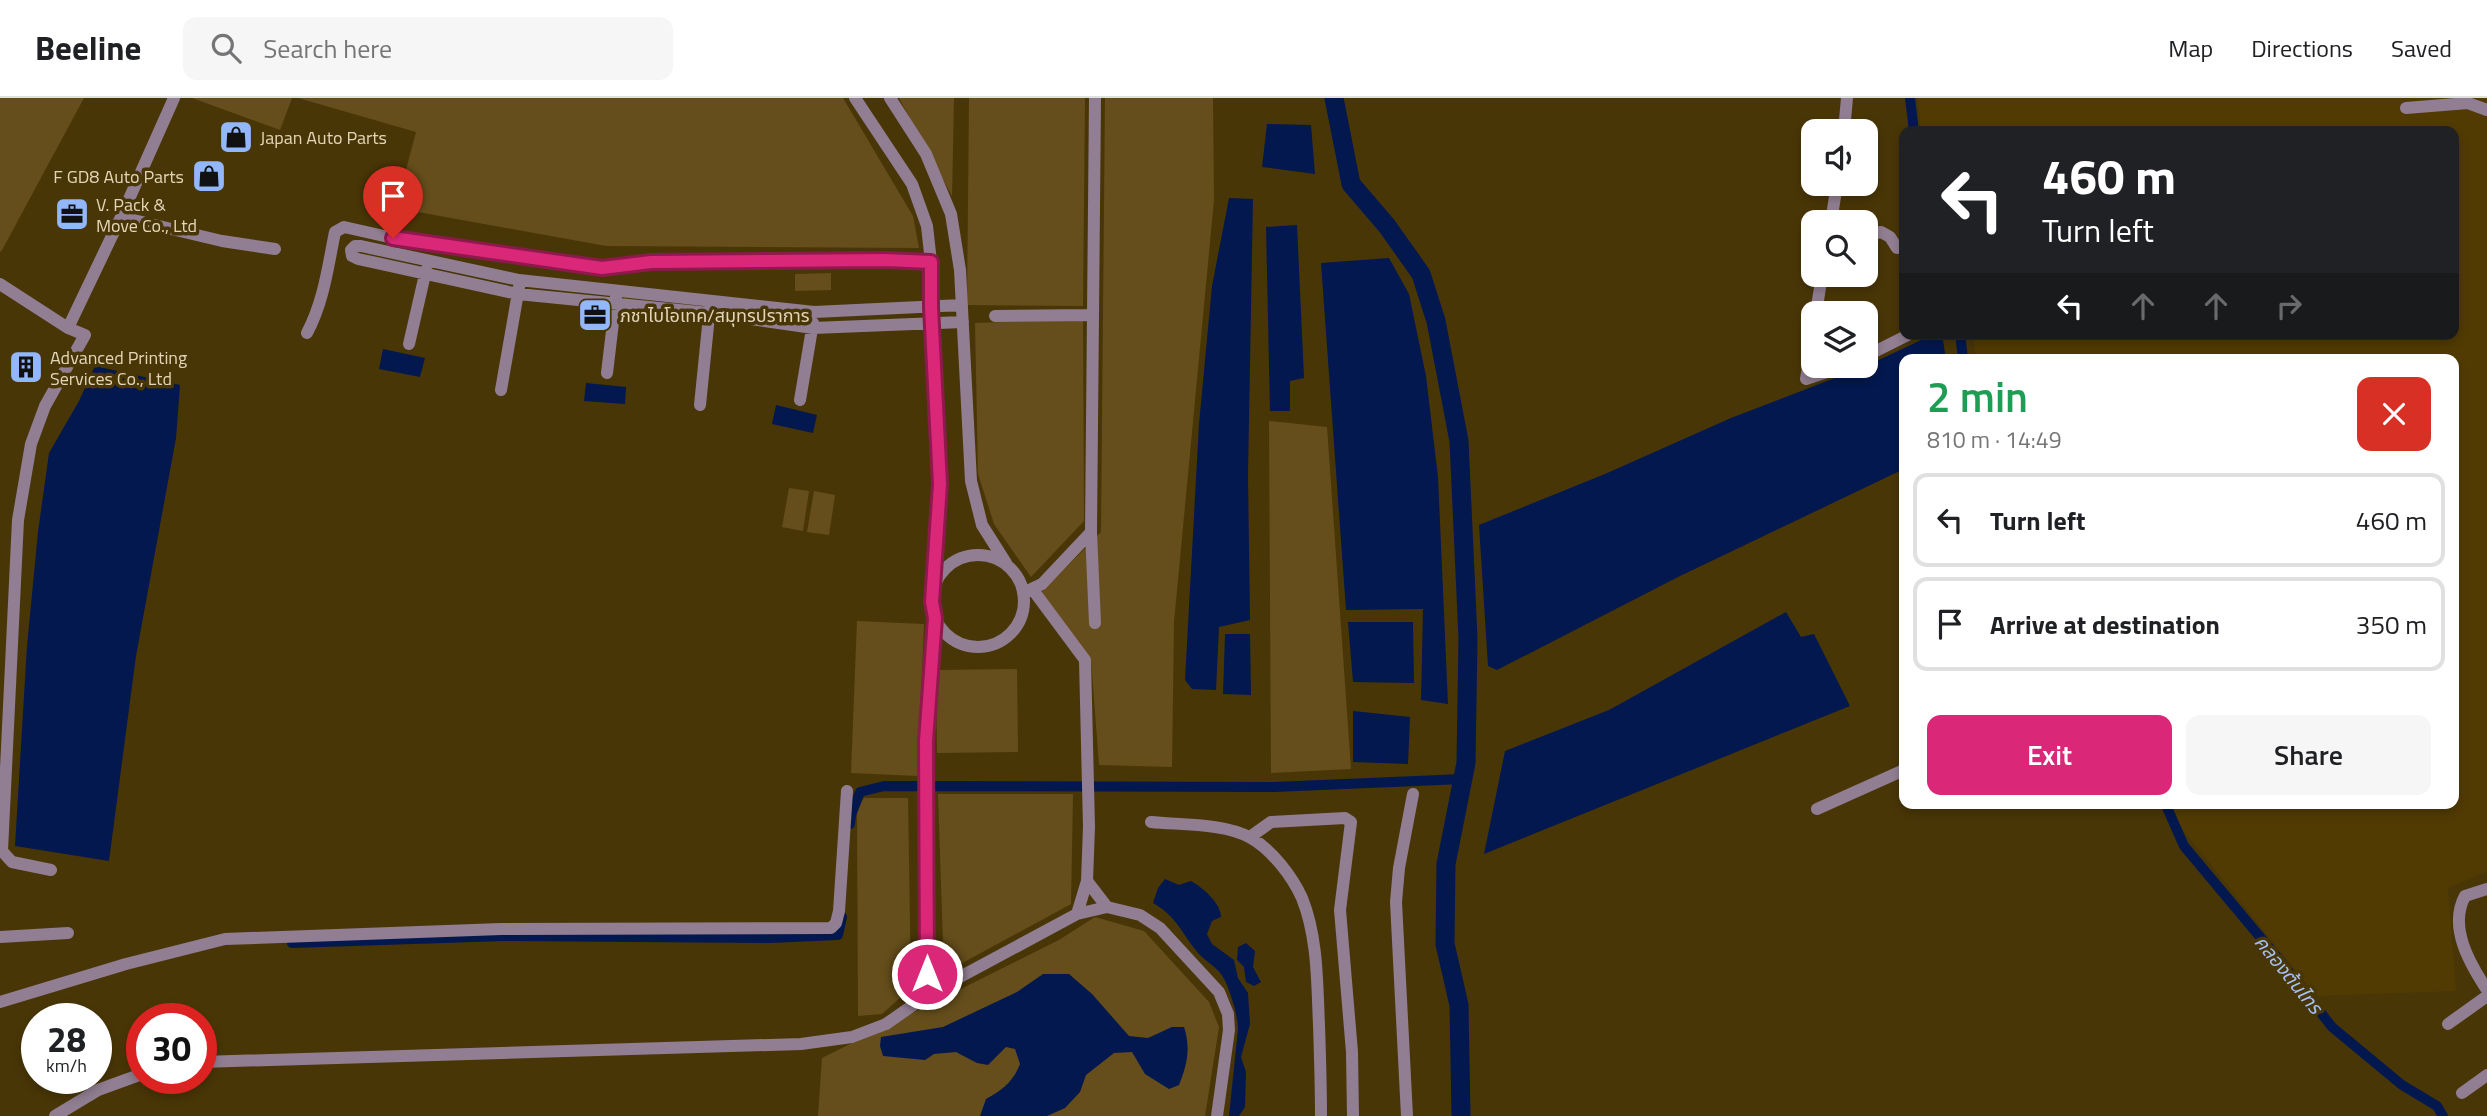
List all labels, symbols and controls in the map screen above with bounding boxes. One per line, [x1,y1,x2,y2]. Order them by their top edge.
search box [183,17,673,80]
text: Beeline [35,23,141,73]
icon: search [207,29,245,67]
text: Search here [263,29,392,68]
text: Map [2168,30,2213,66]
text: Directions [2251,30,2353,66]
text: Saved [2391,30,2452,66]
shop icon: Japan Auto Parts [217,118,255,156]
map controls [1801,119,1878,378]
button: sound [1801,119,1878,196]
place label: Japan Auto Parts [260,124,387,151]
text: 460 m [2042,138,2176,213]
icon: left [1927,154,2018,245]
shop icon: F GD8 Auto Parts [190,157,228,195]
place label: F GD8 Auto Parts [53,163,184,190]
pin [363,166,423,238]
icon: arrive [374,177,412,215]
place label: V. Pack & Move Co., Ltd [96,191,197,239]
office icon: V. Pack & Move Co., Ltd [53,195,91,233]
text: Turn left [2042,206,2154,254]
button: search [1801,210,1878,287]
icon: left [2051,287,2089,325]
icon: ahead [2124,287,2162,325]
icon: ahead [2197,287,2235,325]
icon: right [2270,287,2308,325]
office icon: ภชาไบโอเทค/สมุทรปราการ [576,296,614,334]
button: layers [1801,301,1878,378]
place label: ภชาไบโอเทค/สมุทรปราการ [620,302,810,329]
place label: Advanced Printing Services Co., Ltd [50,344,187,392]
building icon: Advanced Printing Services Co., Ltd [7,348,45,386]
text: 2 min [1927,364,2028,428]
button: close [2357,377,2431,451]
text: 810 m · 14:49 [1927,422,2062,457]
icon: left [1931,501,1969,539]
text: Turn left [1990,501,2085,540]
text: 460 m [2356,501,2427,540]
icon: arrive [1931,605,1969,643]
text: Arrive at destination [1990,605,2220,644]
text: 350 m [2356,605,2427,644]
button: Exit [1927,715,2172,795]
button: Share [2186,715,2431,795]
water label: คลองต้นไทร [2248,928,2331,1021]
position arrow [890,937,964,1011]
speed limit sign: 30 [126,1003,217,1094]
text: 28 [47,1012,86,1066]
text: km/h [46,1052,87,1079]

